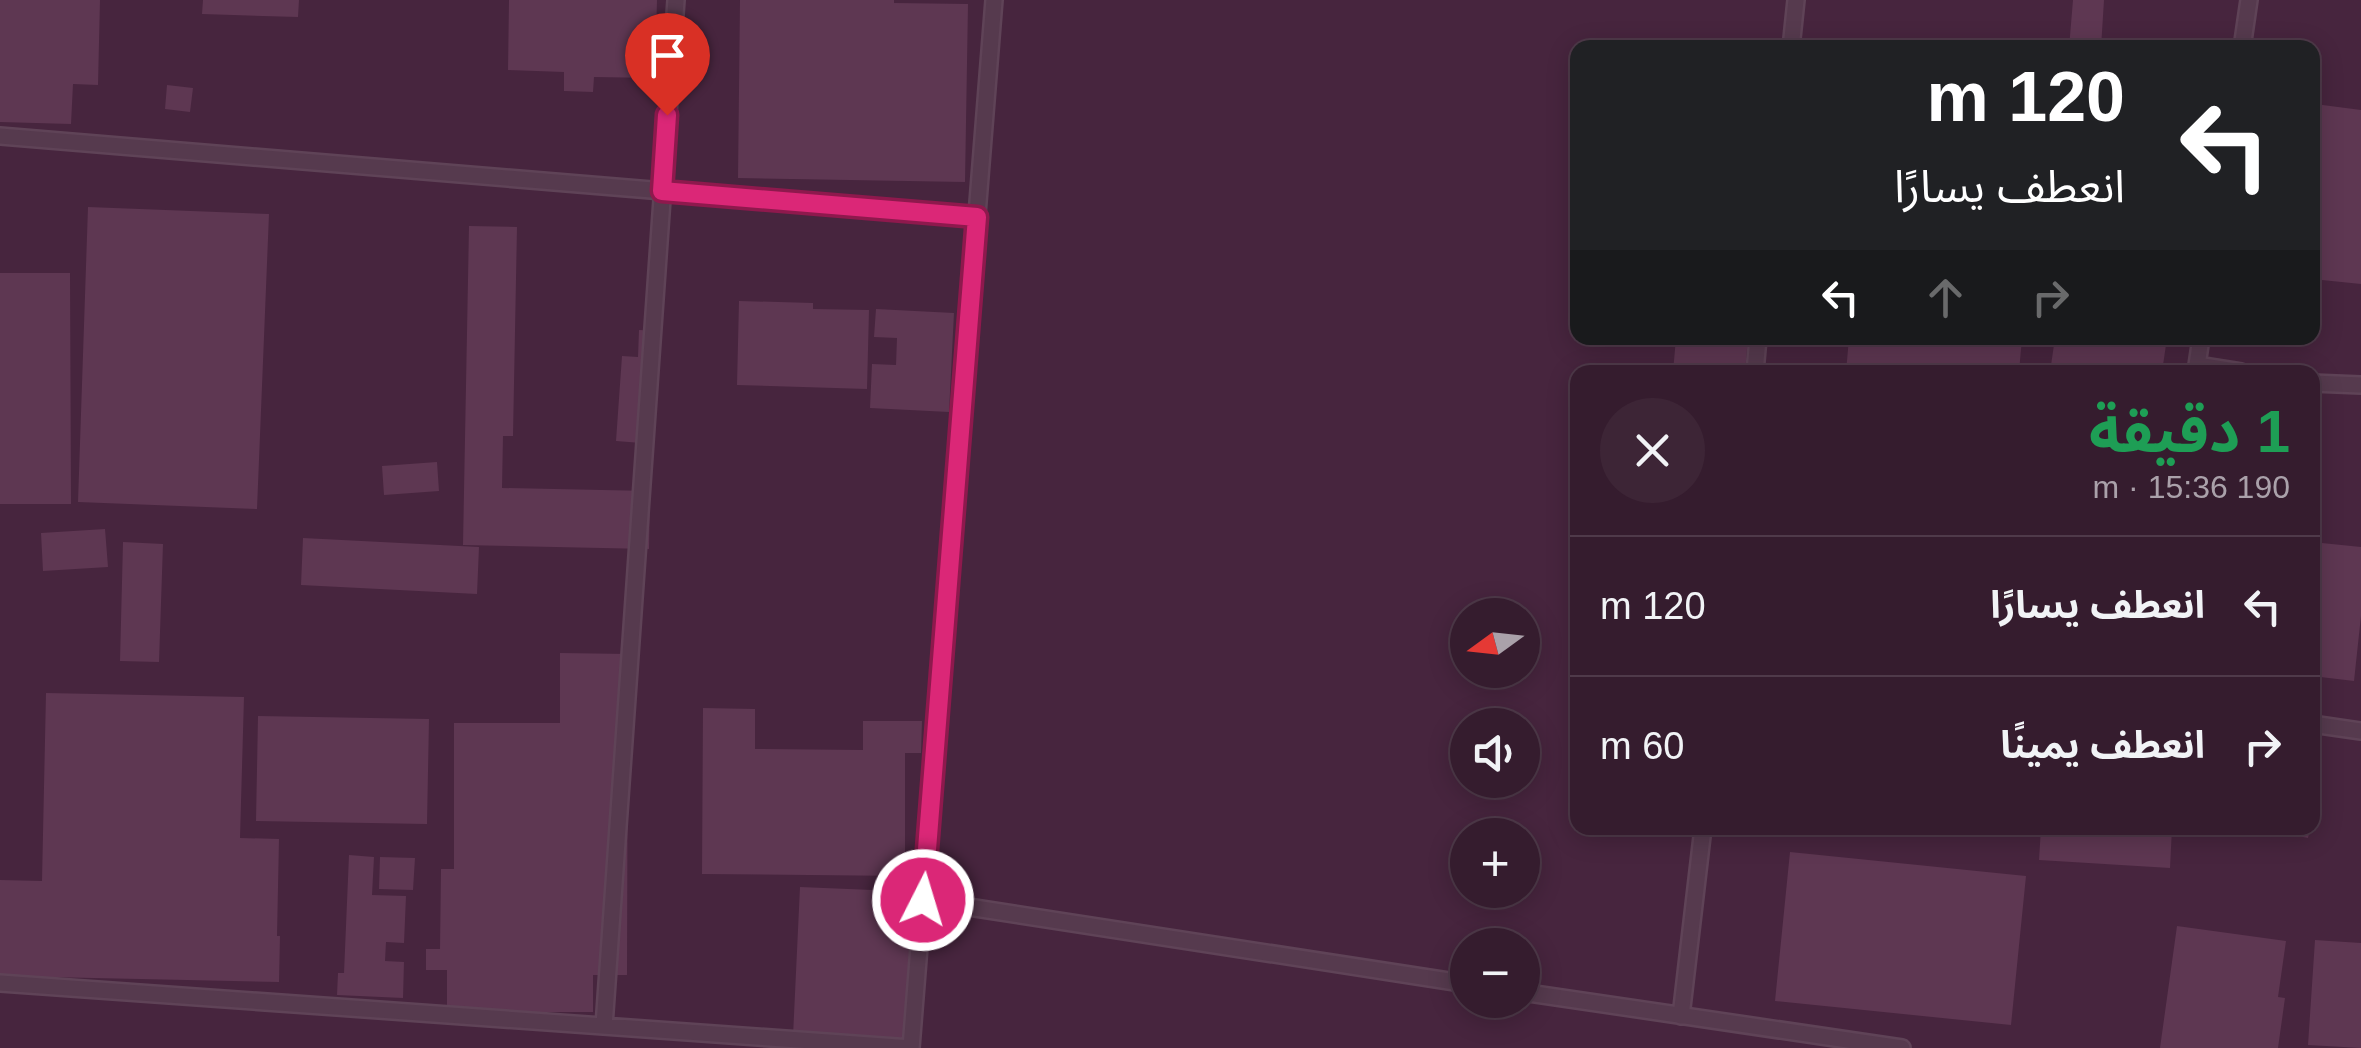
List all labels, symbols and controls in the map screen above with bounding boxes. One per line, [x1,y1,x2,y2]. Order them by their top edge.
pin [625,13,710,116]
icon: arrive [640,28,695,83]
text: 120 m [1927,58,2125,136]
icon: left [2160,80,2290,210]
text: انعطف يسارًا [1894,161,2125,212]
icon: left [1813,270,1868,325]
icon: ahead [1918,270,1973,325]
icon: right [2023,270,2078,325]
button: close [1600,398,1705,503]
text: 1 دقيقة [2089,398,2290,465]
text: 190 m · 15:36 [2093,469,2290,505]
icon: left [2235,579,2290,634]
text: انعطف يسارًا [1990,584,2205,626]
text: 120 m [1600,585,1706,627]
north arrow [1450,598,1540,688]
map controls [1450,598,1540,1018]
button: sound [1450,708,1540,798]
icon: right [2235,719,2290,774]
text: انعطف يمينًا [2000,724,2205,766]
text: 60 m [1600,725,1685,767]
button: + [1450,818,1540,908]
position arrow [871,848,975,952]
button: − [1450,928,1540,1018]

